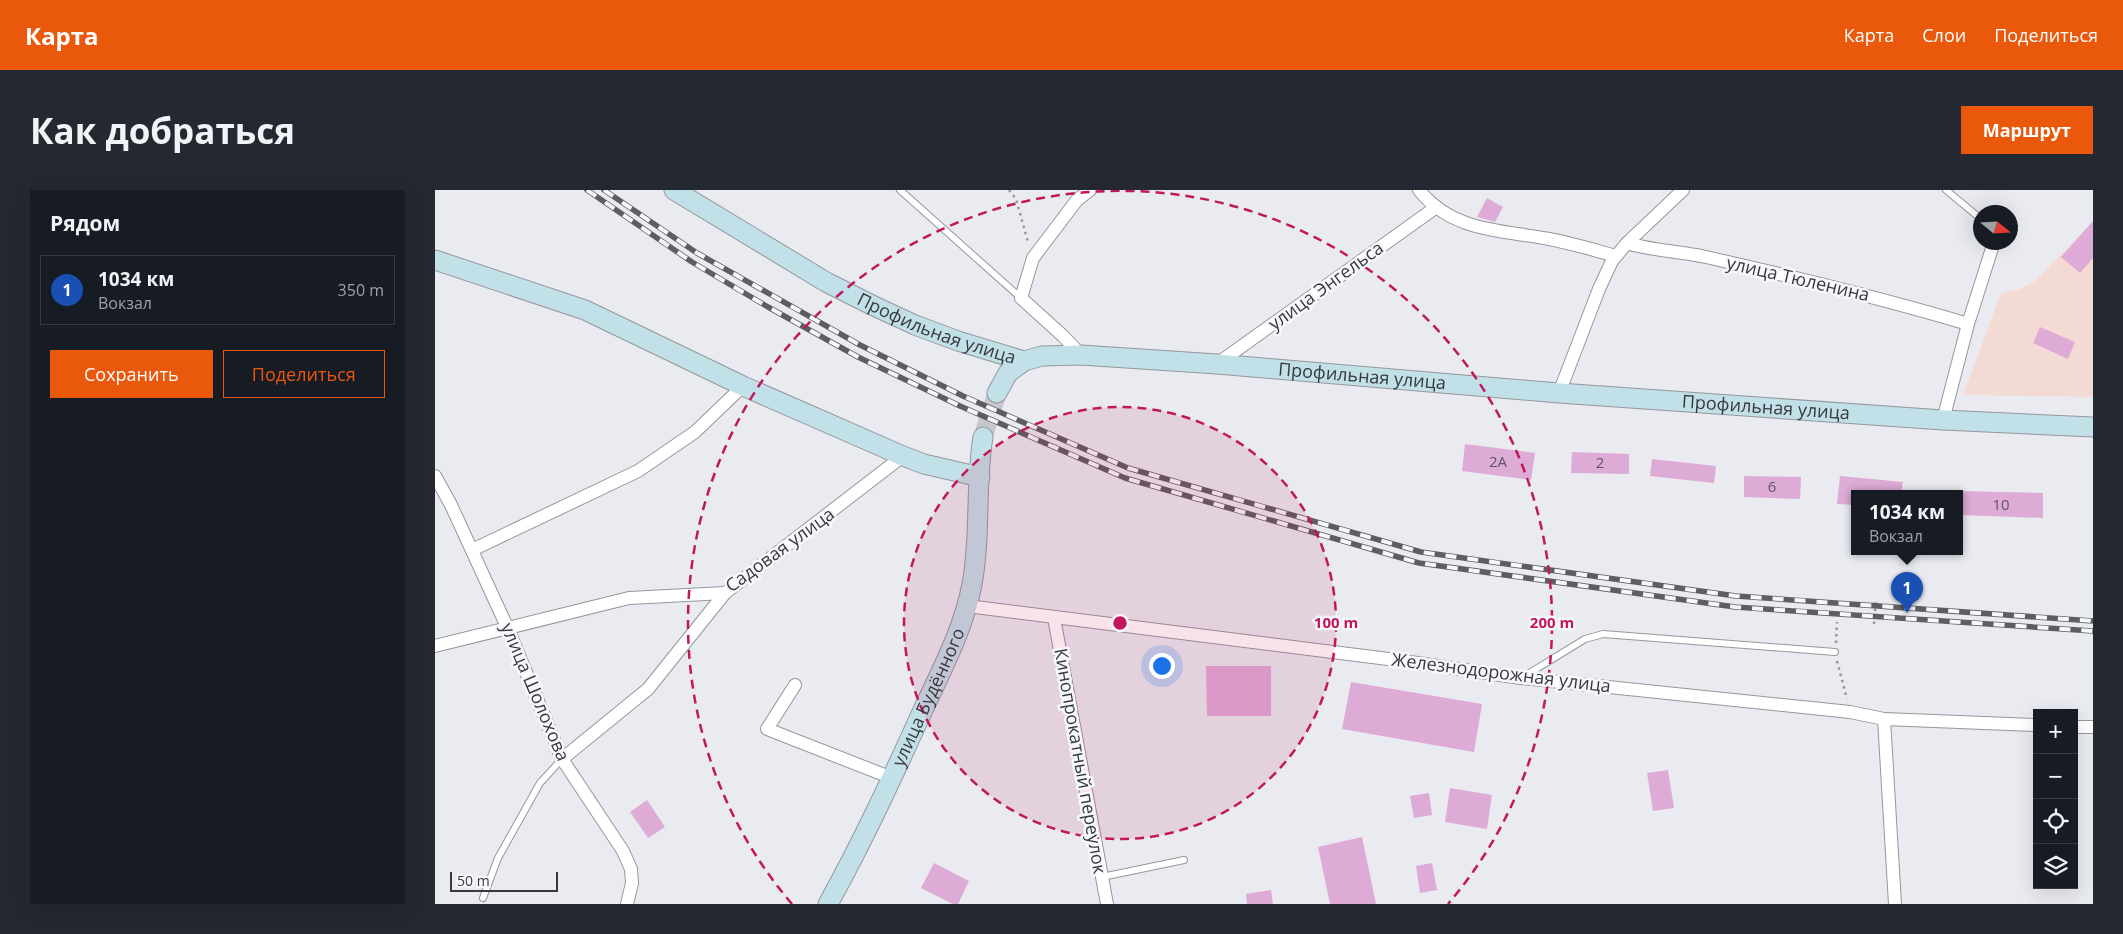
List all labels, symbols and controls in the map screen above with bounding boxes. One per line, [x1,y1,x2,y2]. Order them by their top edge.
text: Карта [25,19,99,52]
text: Карта [1844,23,1894,47]
text: Слои [1922,23,1966,47]
text: Поделиться [1994,23,2098,47]
button: Маршрут [1961,106,2093,154]
text: Как добраться [30,107,295,154]
north arrow [1973,205,2018,250]
text: Рядом [50,209,120,237]
street label: улица Энгельса [1263,235,1388,335]
street label: улица Тюленина [1724,250,1872,306]
text: 1034 км [98,266,174,292]
text: 1 [62,279,72,301]
text: 350 m [338,279,384,301]
street label: Профильная улица [853,287,1019,369]
text: Вокзал [98,292,152,314]
button: Сохранить [50,350,213,398]
button: Поделиться [223,350,385,398]
street label: Профильная улица [1277,356,1447,394]
street label: Профильная улица [1681,389,1851,424]
house number: 2А [1489,451,1508,471]
house number: 2 [1596,452,1604,472]
house number: 6 [1768,476,1776,496]
popup [1851,490,1963,555]
house number: 10 [1992,494,2010,514]
text: 1034 км [1869,499,1945,525]
street label: Садовая улица [720,501,839,597]
text: Вокзал [1869,525,1923,547]
pin: 1 [1891,572,1923,613]
text: 100 m [1314,612,1358,632]
text: 200 m [1530,612,1574,632]
centre of rings [1111,614,1129,632]
street label: улица Шолохова [496,619,576,764]
street label: улица Будённого [886,624,970,770]
street label: Кинопрокатный переулок [1049,646,1113,876]
street label: Железнодорожная улица [1390,647,1612,697]
your location [1149,653,1175,679]
map controls [2033,709,2078,889]
button: + [2033,709,2078,754]
button: − [2033,754,2078,799]
button: locate [2033,799,2078,844]
button: layers [2033,844,2078,889]
scale bar [450,869,557,892]
text: 50 m [457,871,490,890]

